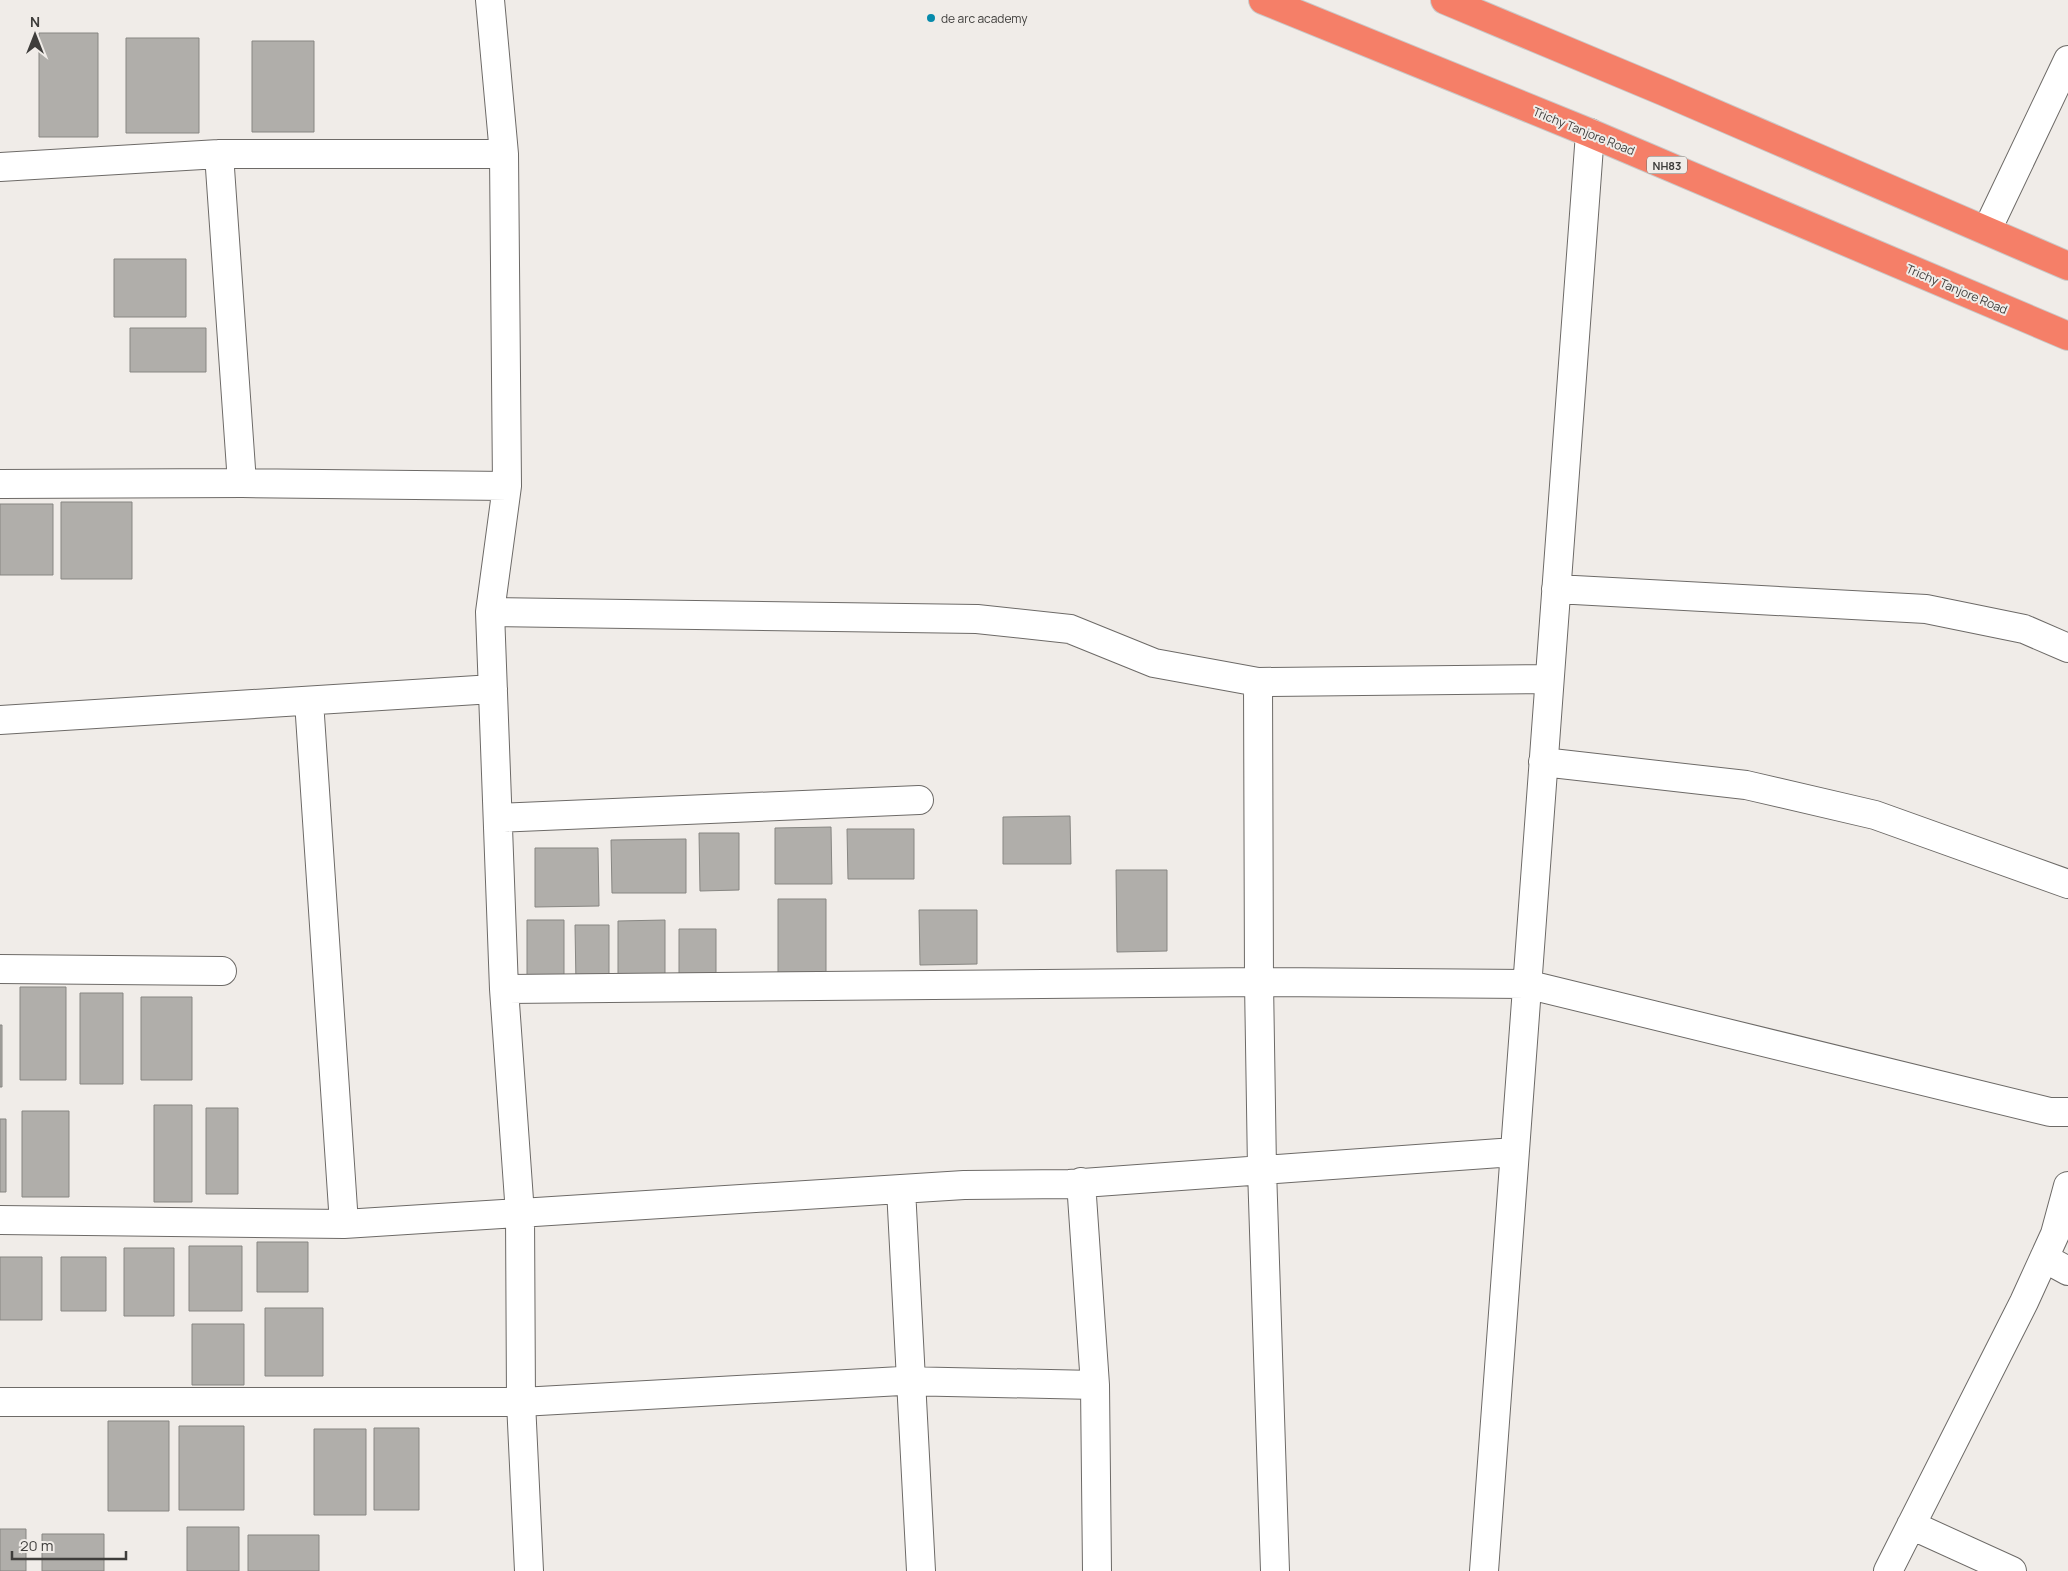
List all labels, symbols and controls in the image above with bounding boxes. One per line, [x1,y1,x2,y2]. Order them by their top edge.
north arrow [10,10,60,60]
place label: de arc academy [941,10,1028,27]
text: N [30,12,40,31]
marker: de arc academy [925,12,937,24]
street label: Trichy Tanjore Road [1531,103,1637,159]
road number: NH83 [1647,156,1687,174]
street label: Trichy Tanjore Road [1904,260,2010,318]
scale bar [12,1528,126,1560]
text: 20 m [20,1535,53,1556]

